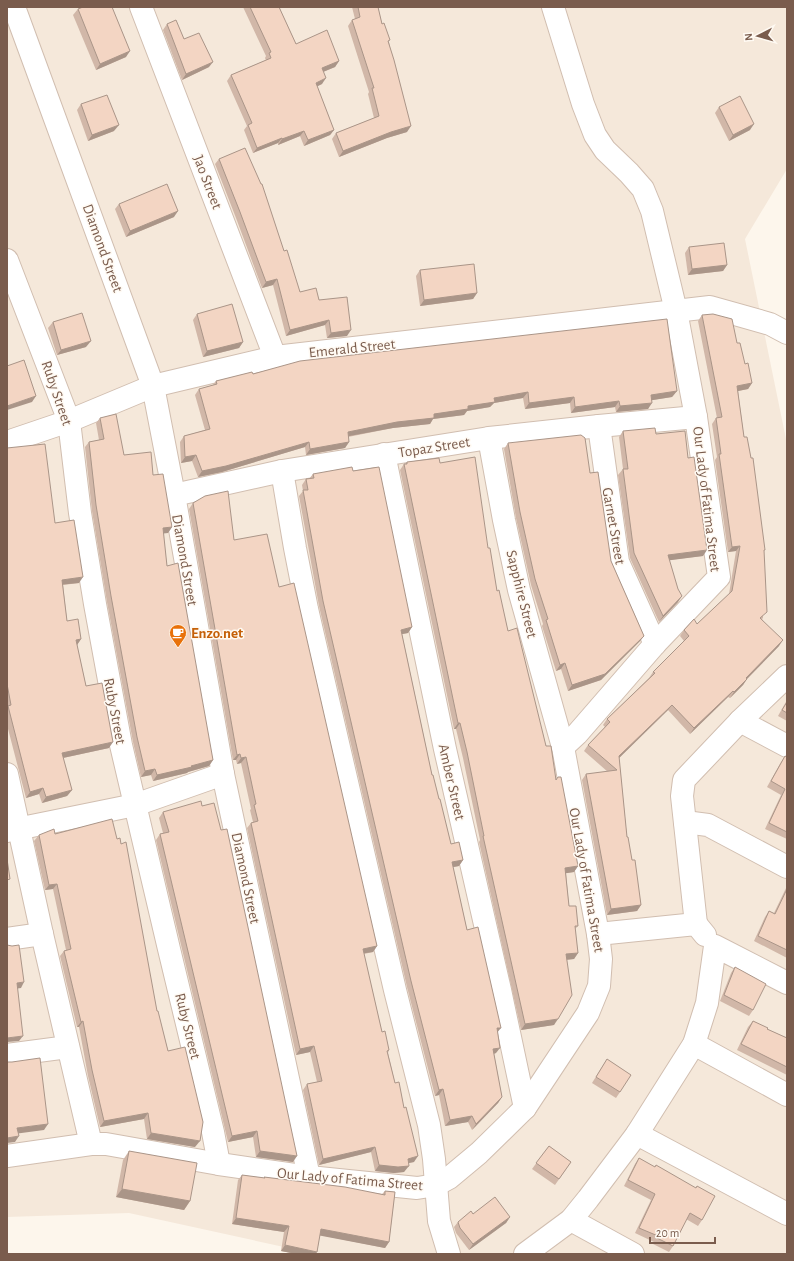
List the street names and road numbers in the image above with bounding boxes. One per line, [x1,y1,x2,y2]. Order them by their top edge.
street label: Jao Street [190,153,225,211]
street label: Diamond Street [80,202,125,294]
street label: Emerald Street [308,336,396,360]
street label: Ruby Street [38,359,75,428]
street label: Our Lady of Fatima Street [690,426,723,573]
street label: Topaz Street [397,434,471,461]
street label: Garnet Street [599,487,628,566]
street label: Diamond Street [169,513,200,607]
street label: Sapphire Street [503,549,540,640]
street label: Ruby Street [101,677,128,746]
street label: Amber Street [435,743,468,822]
street label: Our Lady of Fatima Street [566,807,607,954]
street label: Diamond Street [229,831,263,925]
street label: Ruby Street [172,992,203,1061]
street label: Our Lady of Fatima Street [276,1166,424,1193]

